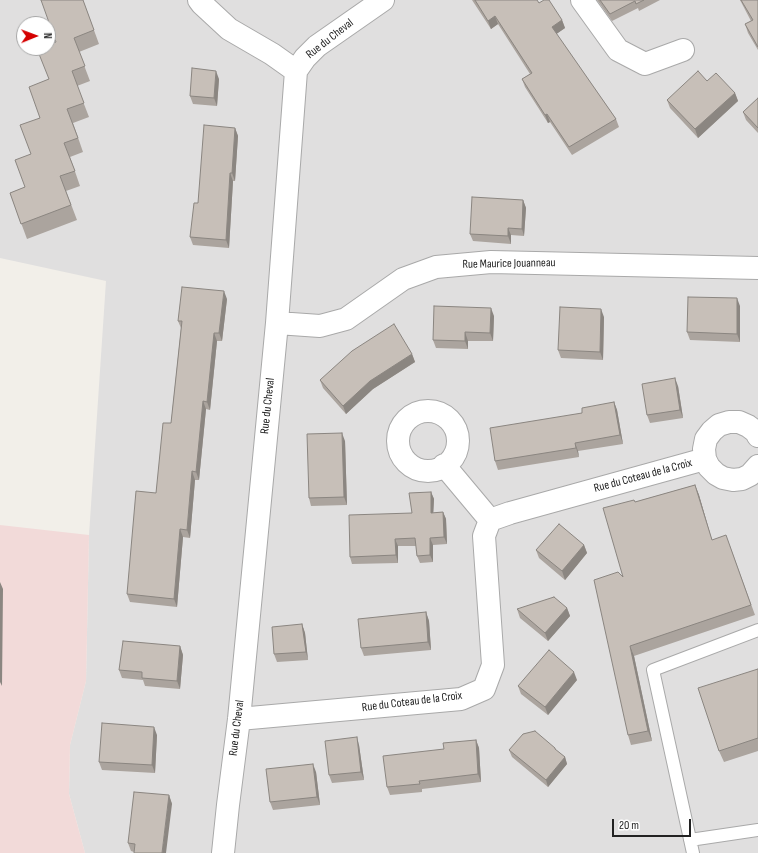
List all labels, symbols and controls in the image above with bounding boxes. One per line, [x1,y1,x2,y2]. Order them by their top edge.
north arrow [16,16,56,56]
street label: Rue du Cheval [303,16,357,62]
text: N [41,33,54,39]
street label: Rue Maurice Jouanneau [462,256,556,272]
street label: Rue du Cheval [258,377,278,435]
street label: Rue du Coteau de la Croix [592,456,694,496]
street label: Rue du Coteau de la Croix [361,689,463,715]
street label: Rue du Cheval [226,699,248,757]
scale bar [614,811,693,837]
text: 20 m [619,818,639,833]

